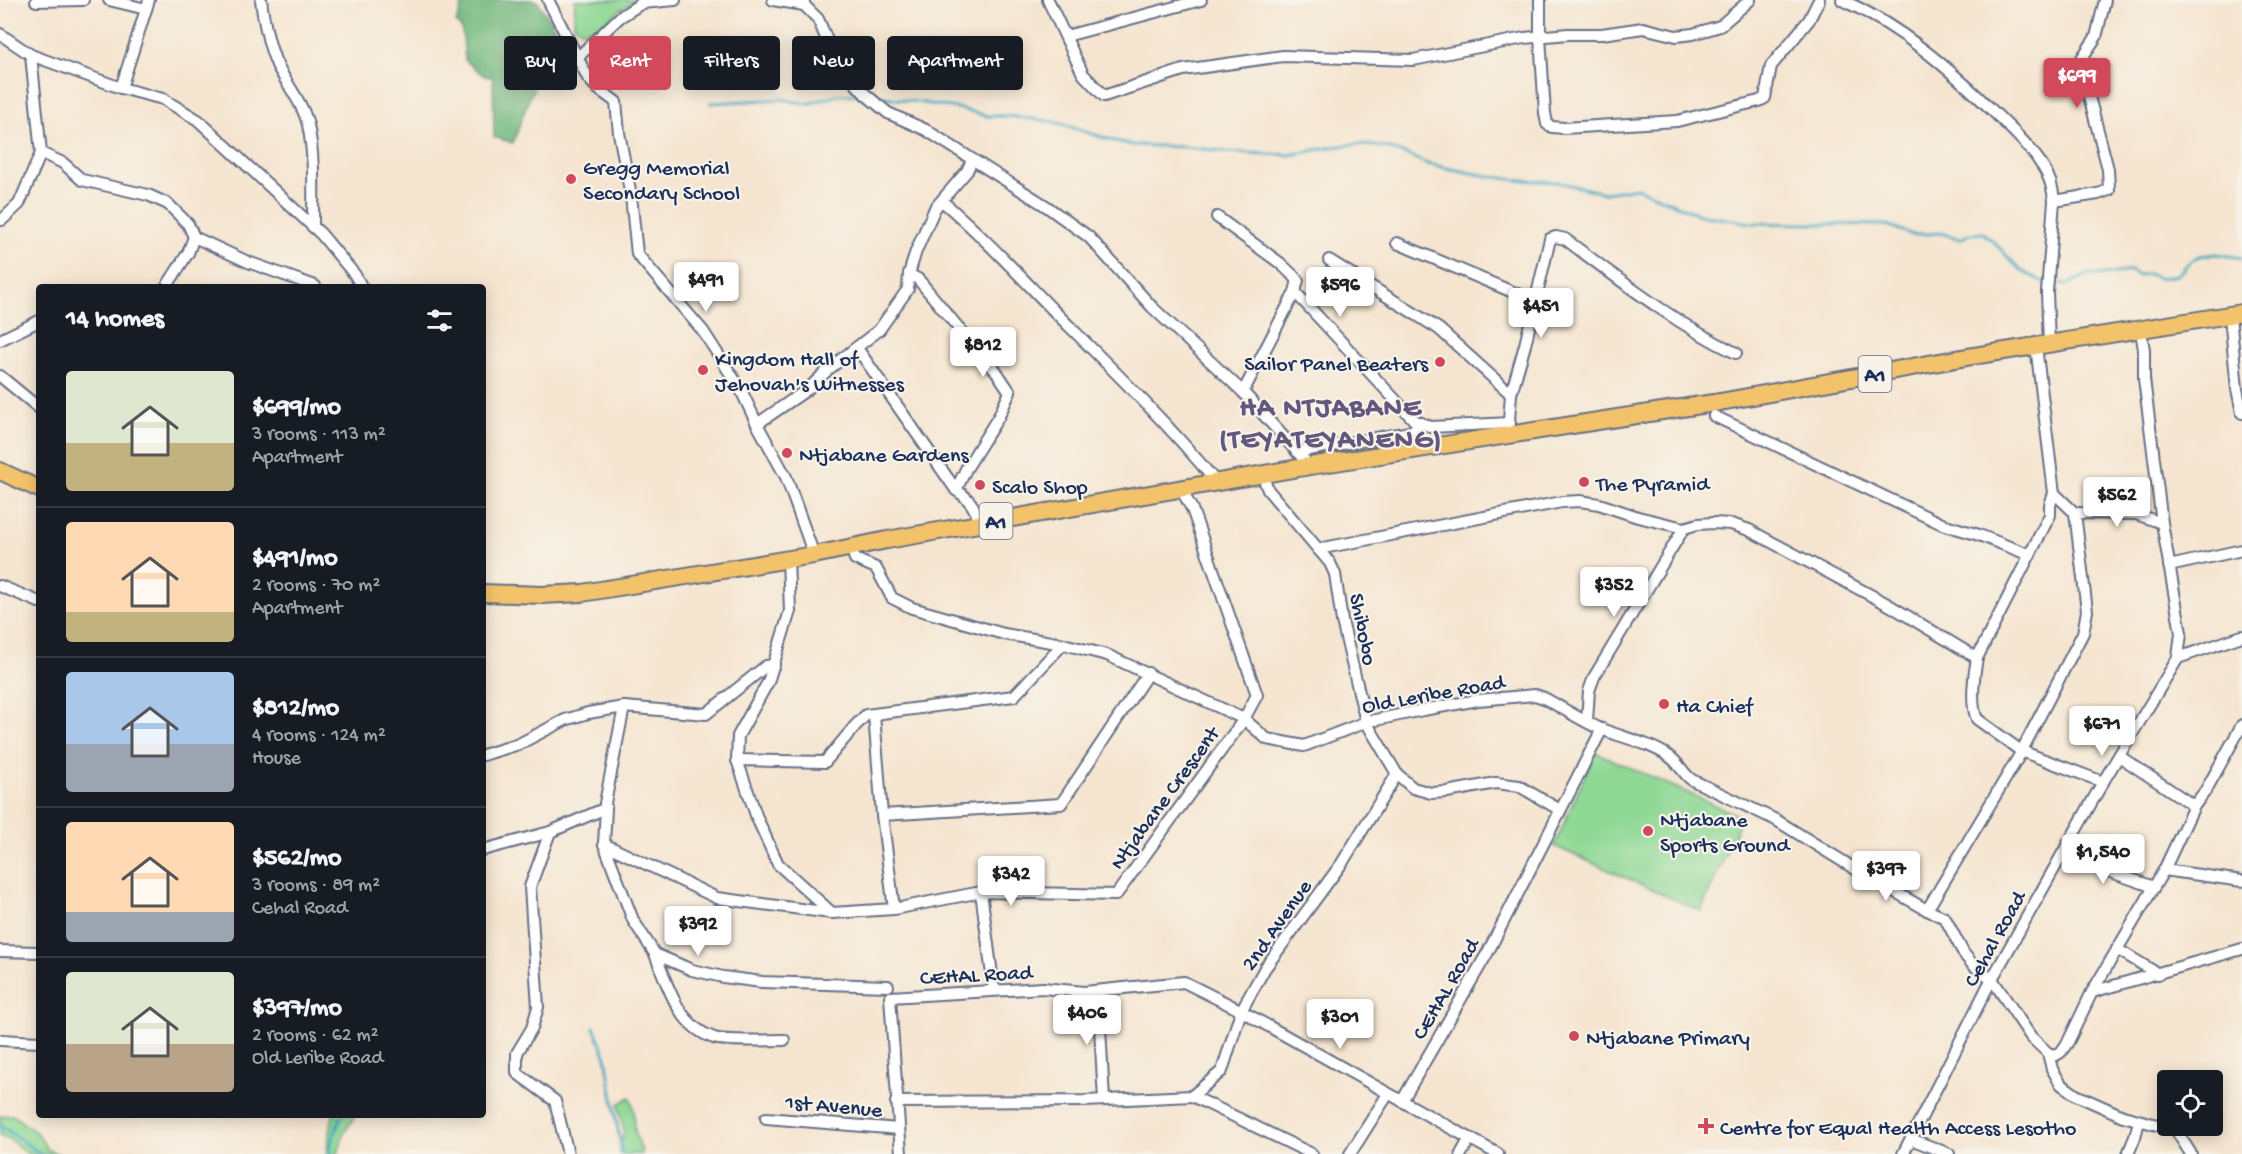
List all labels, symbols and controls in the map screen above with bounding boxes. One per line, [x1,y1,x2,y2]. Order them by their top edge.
chip: Buy [504,36,577,90]
chip: Rent [589,36,671,90]
chip: Filters [683,36,780,90]
chip: New [792,36,875,90]
chip: Apartment [887,36,1023,90]
pin: $699 [2041,58,2113,109]
text: $699 [2057,66,2097,89]
place label: Gregg Memorial Secondary School [583,157,740,208]
marker: Gregg Memorial Secondary School [564,172,578,186]
pin: $491 [670,262,742,313]
pin: $596 [1304,267,1376,318]
text: $491 [688,270,724,293]
text: $596 [1320,275,1360,298]
pin: $451 [1505,288,1577,339]
text: $451 [1522,296,1560,319]
icon: filters [423,304,456,337]
text: 14 homes [66,305,164,336]
pin: $812 [947,327,1019,378]
text: $812 [964,335,1002,358]
place label: Kingdom Hall of Jehovah's Witnesses [715,348,905,399]
place label: Sailor Panel Beaters [1244,353,1429,379]
marker: Sailor Panel Beaters [1433,355,1447,369]
road number: A1 [1858,356,1892,392]
marker: Kingdom Hall of Jehovah's Witnesses [696,363,710,377]
text: $699/mo [252,393,341,424]
district label: HA NTJABANE (TEYATEYANENG) [1219,393,1443,458]
icon: home [114,395,186,467]
text: 3 rooms · 113 m² [252,424,386,447]
place label: Ntjabane Gardens [799,444,969,470]
marker: Ntjabane Gardens [780,446,794,460]
text: Apartment [252,447,342,470]
place label: The Pyramid [1594,473,1711,499]
marker: The Pyramid [1577,475,1591,489]
place label: Scalo Shop [992,476,1088,502]
pin: $562 [2081,477,2153,528]
marker: Scalo Shop [973,478,987,492]
text: $562 [2097,485,2137,508]
road number: A1 [980,503,1012,539]
text: $491/mo [252,544,338,575]
icon: home [114,546,186,618]
pin: $352 [1578,567,1650,618]
text: 2 rooms · 70 m² [252,575,380,598]
text: $352 [1594,575,1634,598]
street label: Shibobo [1341,592,1381,668]
text: Apartment [252,598,342,621]
street label: Old Leribe Road [1360,670,1509,721]
text: $812/mo [252,694,339,725]
place label: Ha Chief [1676,695,1755,721]
icon: home [114,696,186,768]
marker: Ha Chief [1657,697,1671,711]
pin: $671 [2066,706,2138,757]
text: $671 [2083,714,2121,737]
street label: Ntjabane Crescent [1106,721,1228,876]
text: 4 rooms · 124 m² [252,725,386,748]
text: House [252,748,301,771]
place label: Ntjabane Sports Ground [1660,809,1791,860]
marker: Ntjabane Sports Ground [1641,824,1655,838]
pin: $1,540 [2054,834,2152,885]
text: $1,540 [2076,842,2130,865]
text: $562/mo [252,844,341,875]
icon: home [114,846,186,918]
pin: $397 [1850,851,1922,902]
pin: $342 [975,856,1047,907]
text: $397 [1866,859,1906,882]
text: $342 [992,864,1030,887]
text: 3 rooms · 89 m² [252,875,380,898]
street label: 2nd Avenue [1237,875,1320,977]
street label: Cehal Road [1960,886,2034,992]
text: Cehal Road [252,898,348,921]
pin: $392 [662,906,734,957]
text: $392 [678,914,718,937]
street label: CEHAL Road [1408,933,1488,1045]
street label: CEHAL Road [919,961,1035,993]
text: $397/mo [252,994,342,1025]
pin: $406 [1051,995,1123,1046]
icon: home [114,996,186,1068]
pin: $301 [1304,999,1376,1050]
text: $406 [1067,1003,1107,1026]
text: $301 [1321,1007,1359,1030]
text: 2 rooms · 62 m² [252,1025,379,1048]
place label: Ntjabane Primary [1586,1027,1750,1053]
marker: Ntjabane Primary [1567,1029,1581,1043]
text: Old Leribe Road [252,1048,383,1071]
map controls [2157,1070,2223,1136]
button: locate [2157,1070,2223,1136]
street label: 1st Avenue [783,1091,884,1125]
marker: Centre for Equal Health Access Lesotho [1697,1117,1715,1135]
place label: Centre for Equal Health Access Lesotho [1720,1117,2077,1143]

